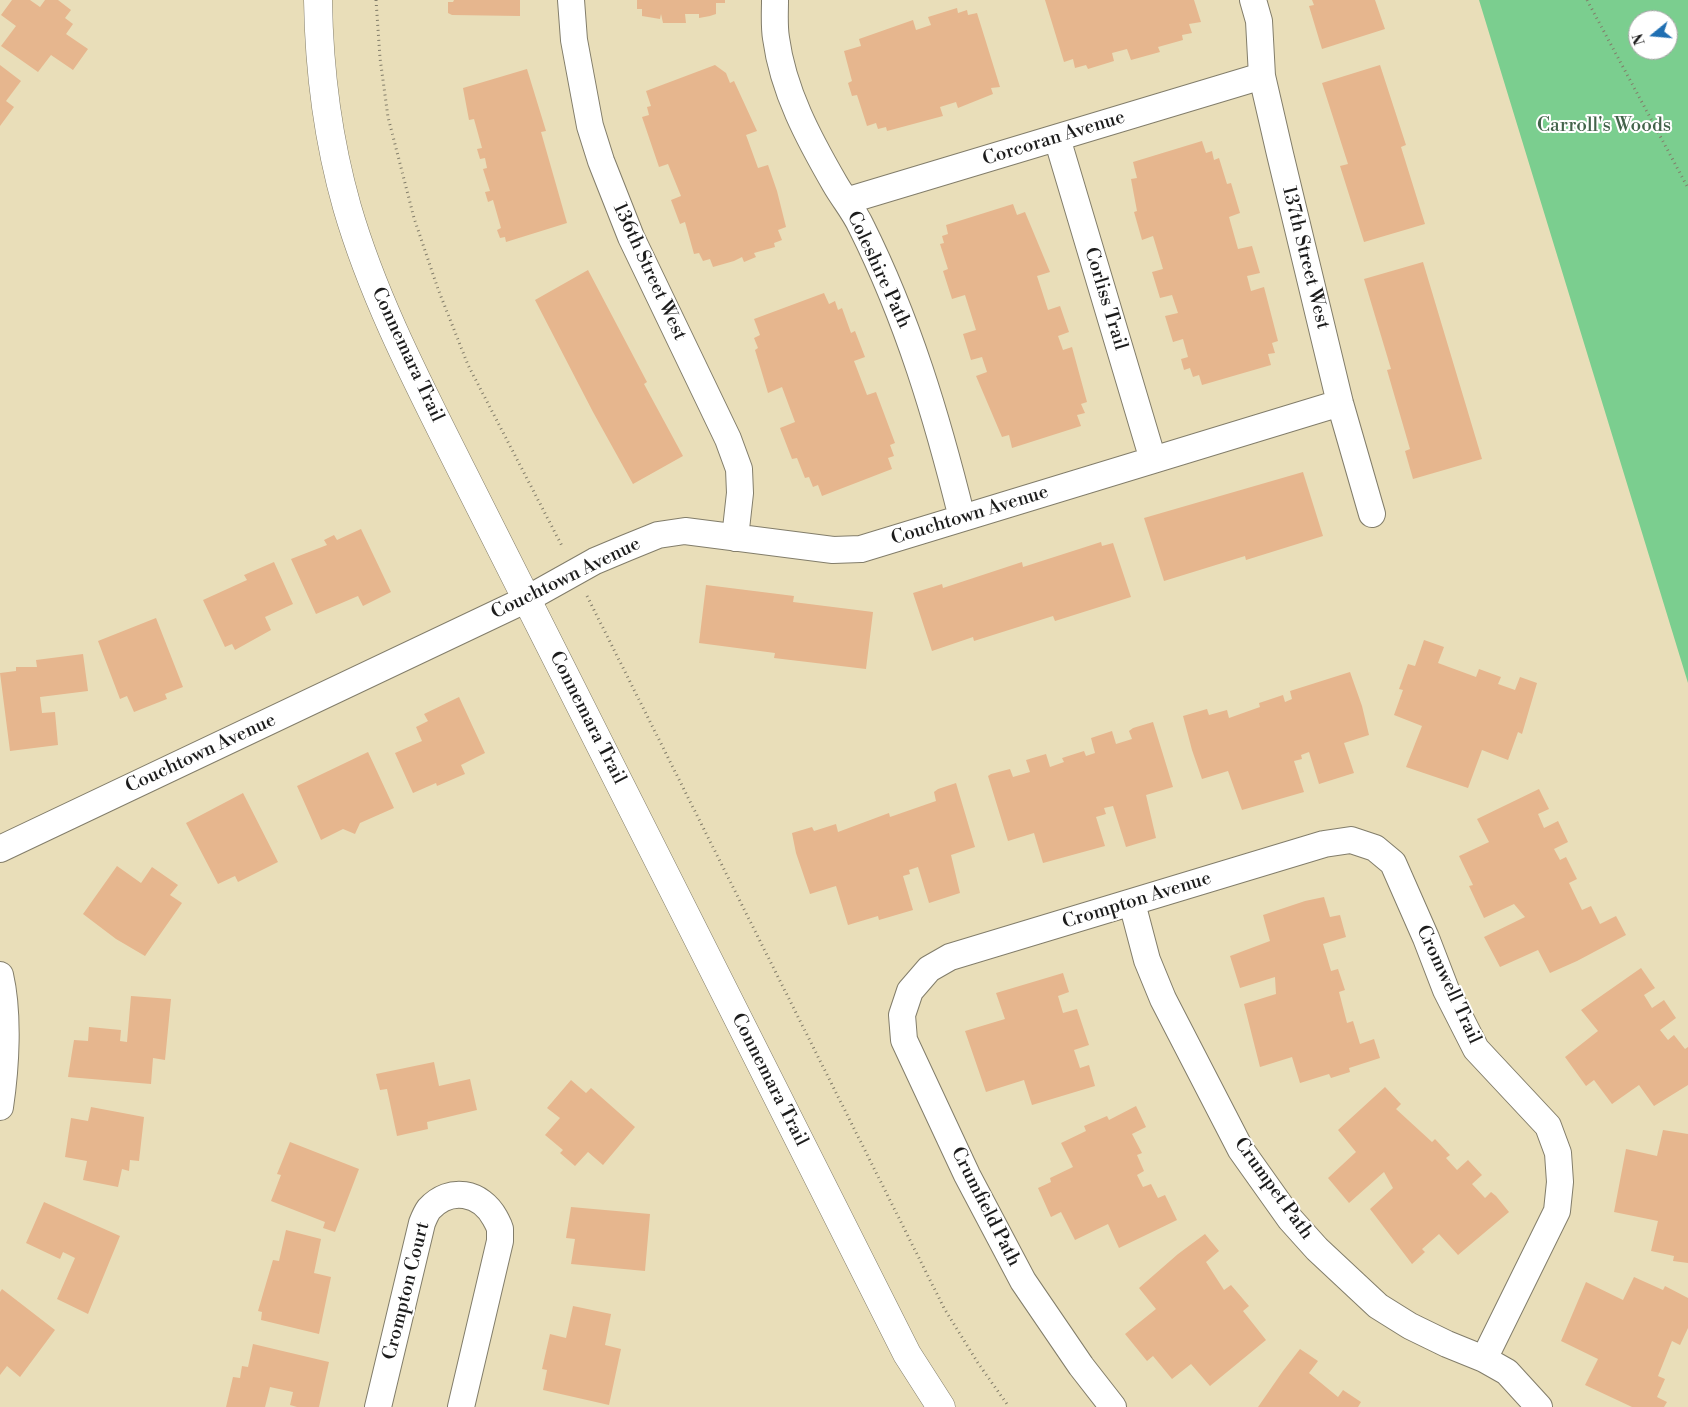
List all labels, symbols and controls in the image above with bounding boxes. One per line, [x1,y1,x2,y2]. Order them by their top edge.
north arrow [1628,10,1678,60]
text: N [1629,31,1650,47]
street label: Corcoran Avenue [980,107,1128,171]
park label: Carroll's Woods [1537,115,1671,137]
street label: 137th Street West [1276,184,1334,332]
street label: 136th Street West [607,200,691,344]
street label: Coleshire Path [841,208,915,332]
street label: Corliss Trail [1079,245,1131,353]
street label: Connemara Trail [366,284,448,426]
street label: Couchtown Avenue [889,481,1051,551]
street label: Couchtown Avenue [488,533,644,625]
street label: Connemara Trail [544,648,630,788]
street label: Couchtown Avenue [122,709,280,799]
street label: Crompton Avenue [1060,868,1214,934]
street label: Cromwell Trail [1411,922,1485,1048]
street label: Connemara Trail [726,1010,812,1150]
street label: Crumpet Path [1228,1134,1318,1244]
street label: Crumfield Path [945,1144,1025,1270]
street label: Crompton Court [379,1219,435,1363]

